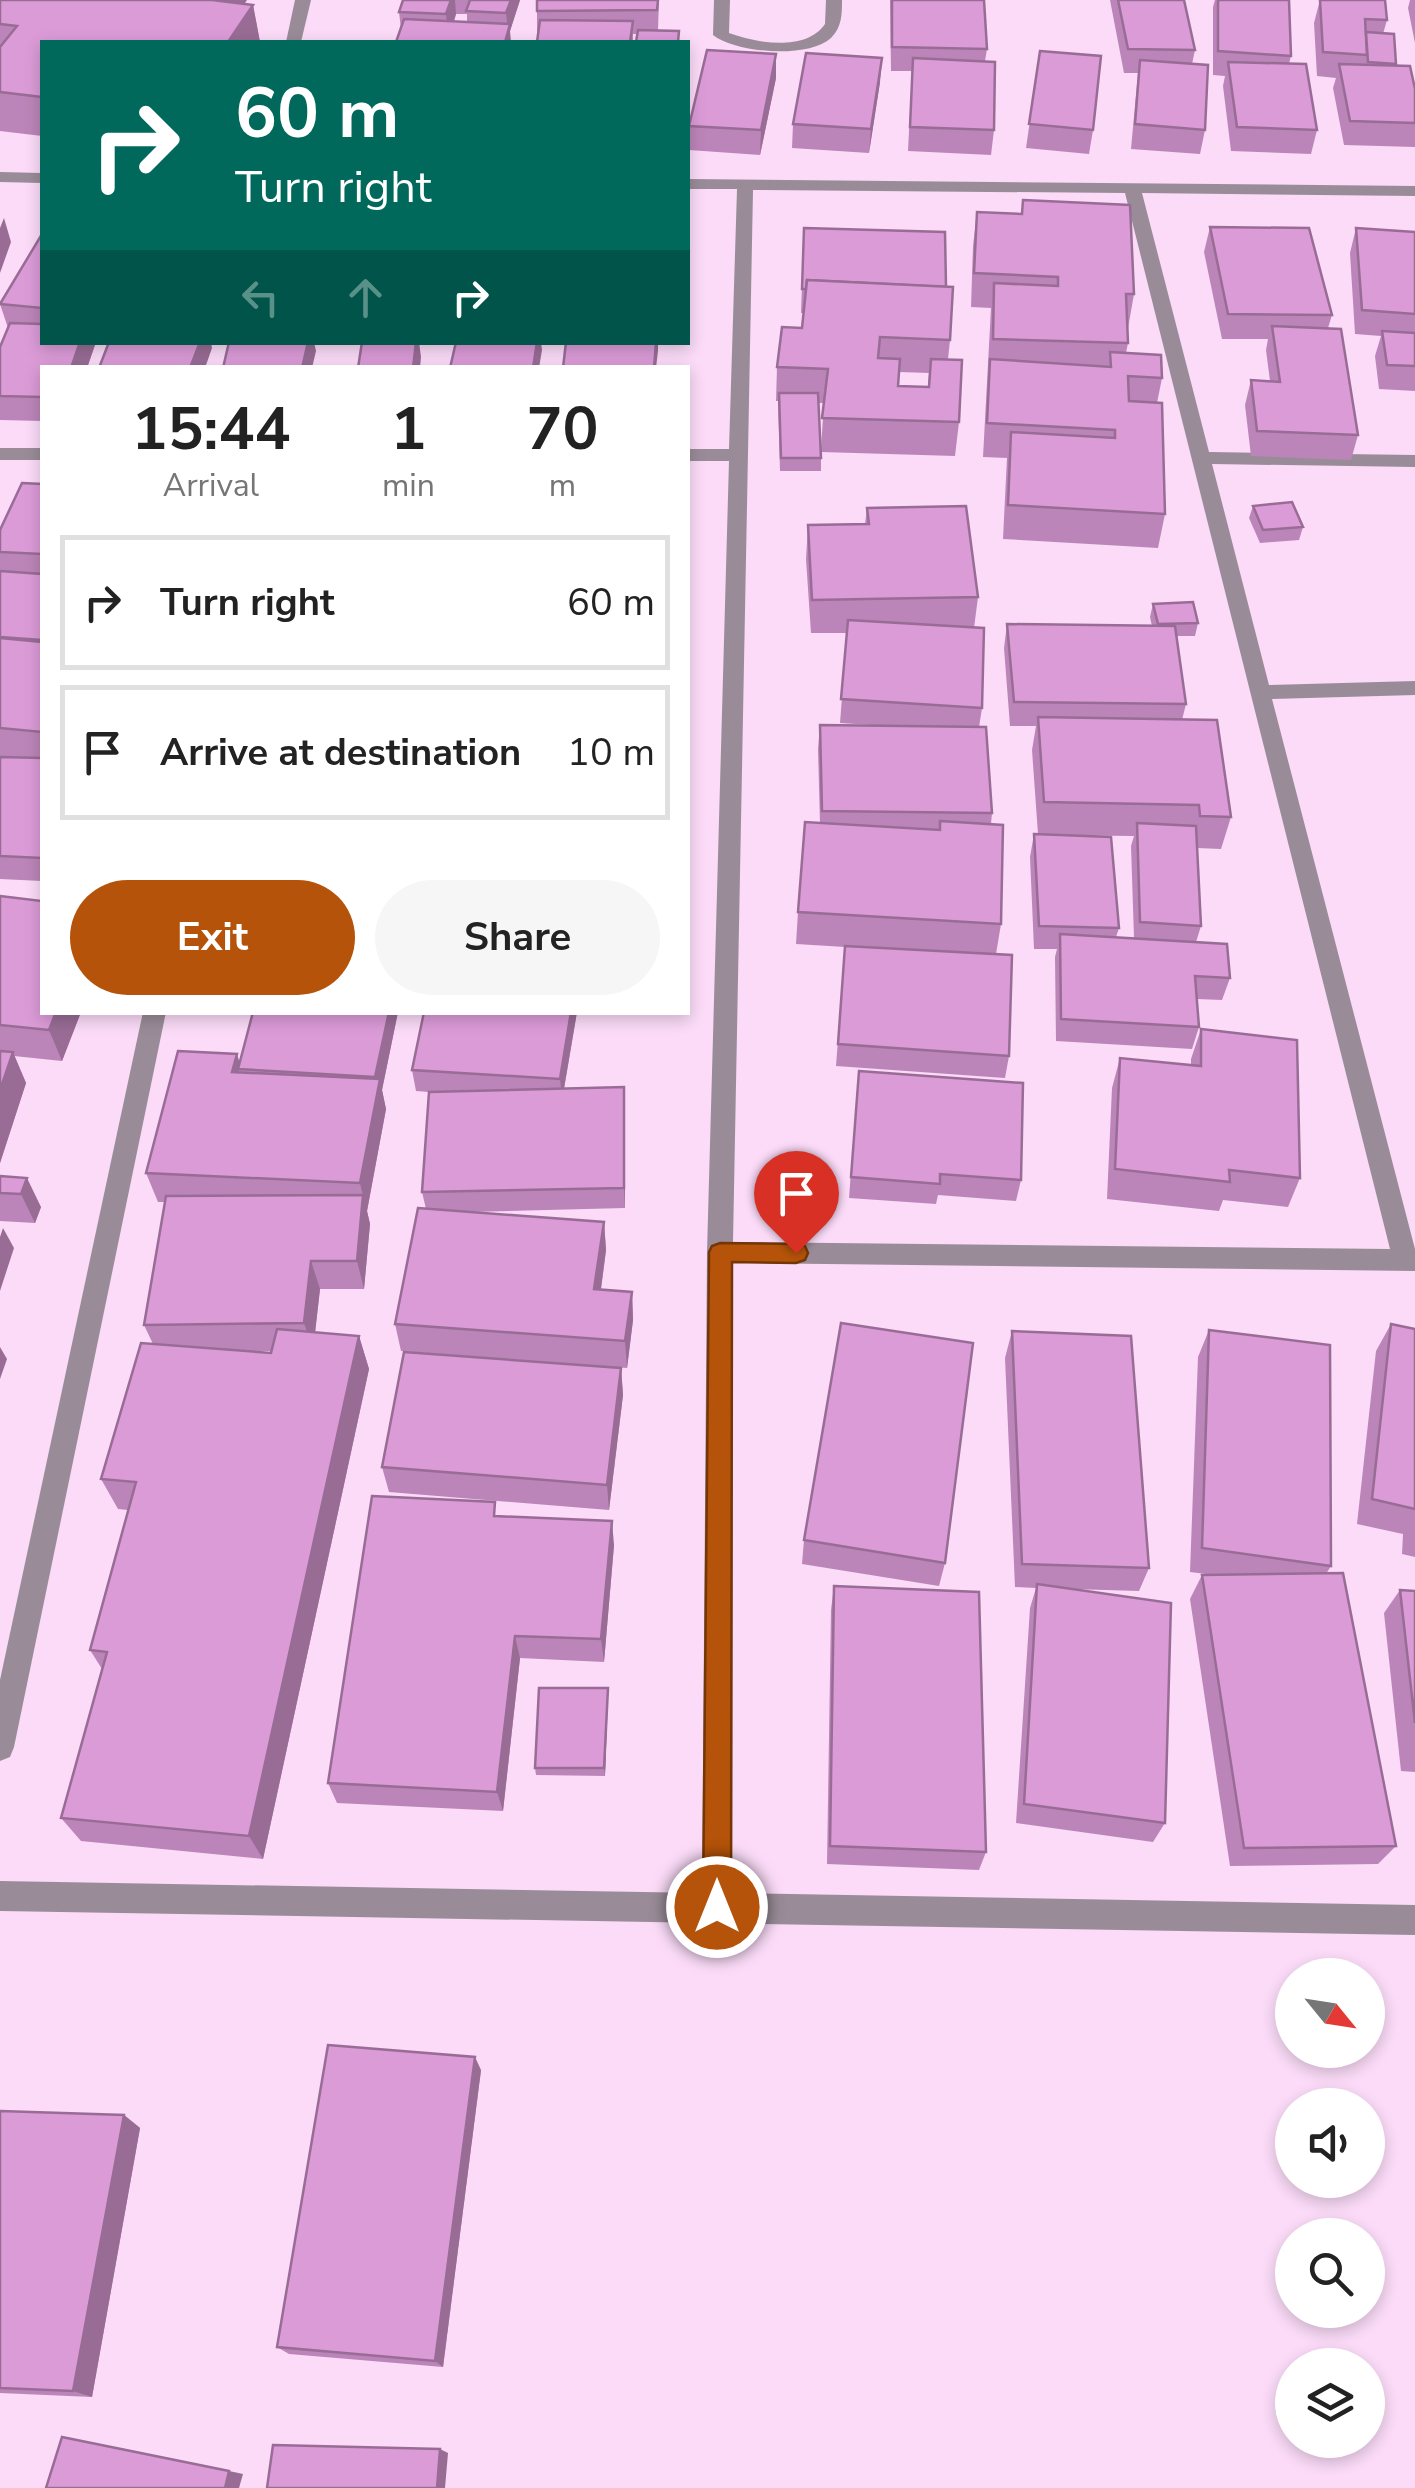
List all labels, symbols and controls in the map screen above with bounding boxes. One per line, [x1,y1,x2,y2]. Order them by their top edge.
text: 60 m [235,66,399,162]
icon: right [70,80,200,210]
text: Turn right [235,157,432,218]
icon: left [233,270,288,325]
icon: ahead [338,270,393,325]
icon: right [443,270,498,325]
text: 15:44 [132,388,290,470]
text: 1 [390,388,426,470]
text: 70 [526,388,598,470]
text: Arrival [163,464,259,507]
text: min [382,464,435,507]
text: m [549,464,576,507]
icon: right [75,575,130,630]
text: Turn right [160,577,335,628]
text: 60 m [567,577,655,628]
icon: arrive [75,725,130,780]
text: Arrive at destination [160,727,521,778]
text: 10 m [567,727,655,778]
button: Exit [70,880,355,995]
button: Share [375,880,660,995]
pin [754,1151,839,1254]
icon: arrive [769,1166,824,1221]
position arrow [665,1855,769,1959]
north arrow [1275,1958,1385,2068]
map controls [1275,1958,1385,2458]
button: sound [1275,2088,1385,2198]
button: search [1275,2218,1385,2328]
button: layers [1275,2348,1385,2458]

